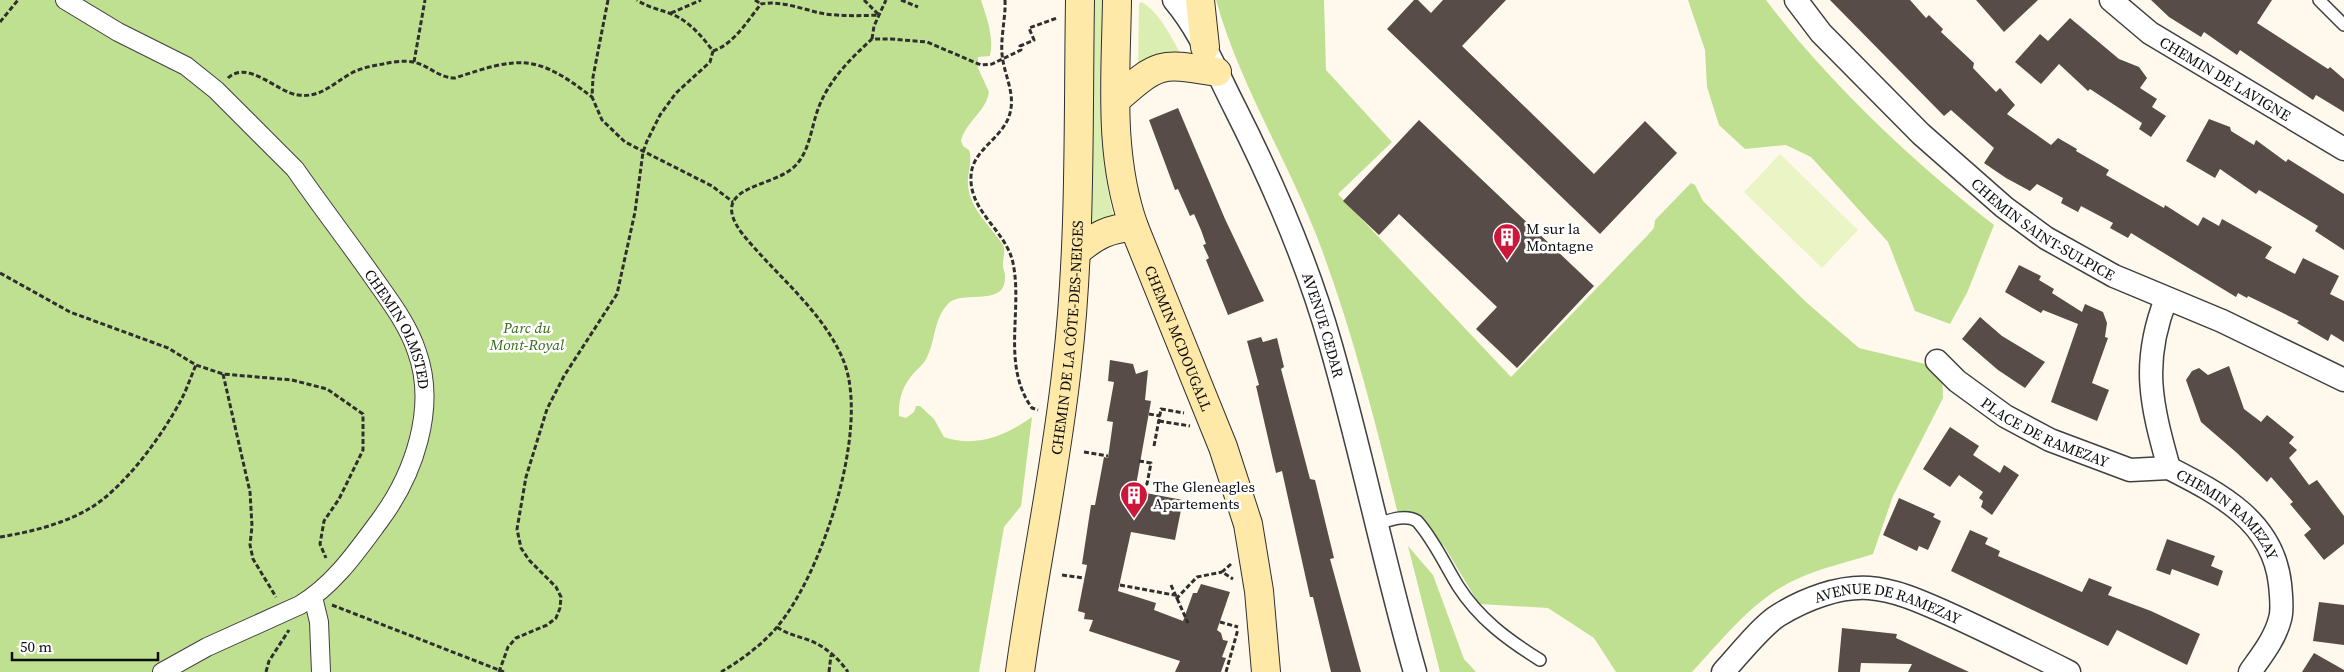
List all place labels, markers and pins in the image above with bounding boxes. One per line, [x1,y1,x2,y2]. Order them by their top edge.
place label: M sur la Montagne [1526,218,1594,256]
building icon: M sur la Montagne [1492,222,1522,261]
place label: The Gleneagles Apartements [1153,476,1255,514]
building icon: The Gleneagles Apartements [1119,480,1149,519]

